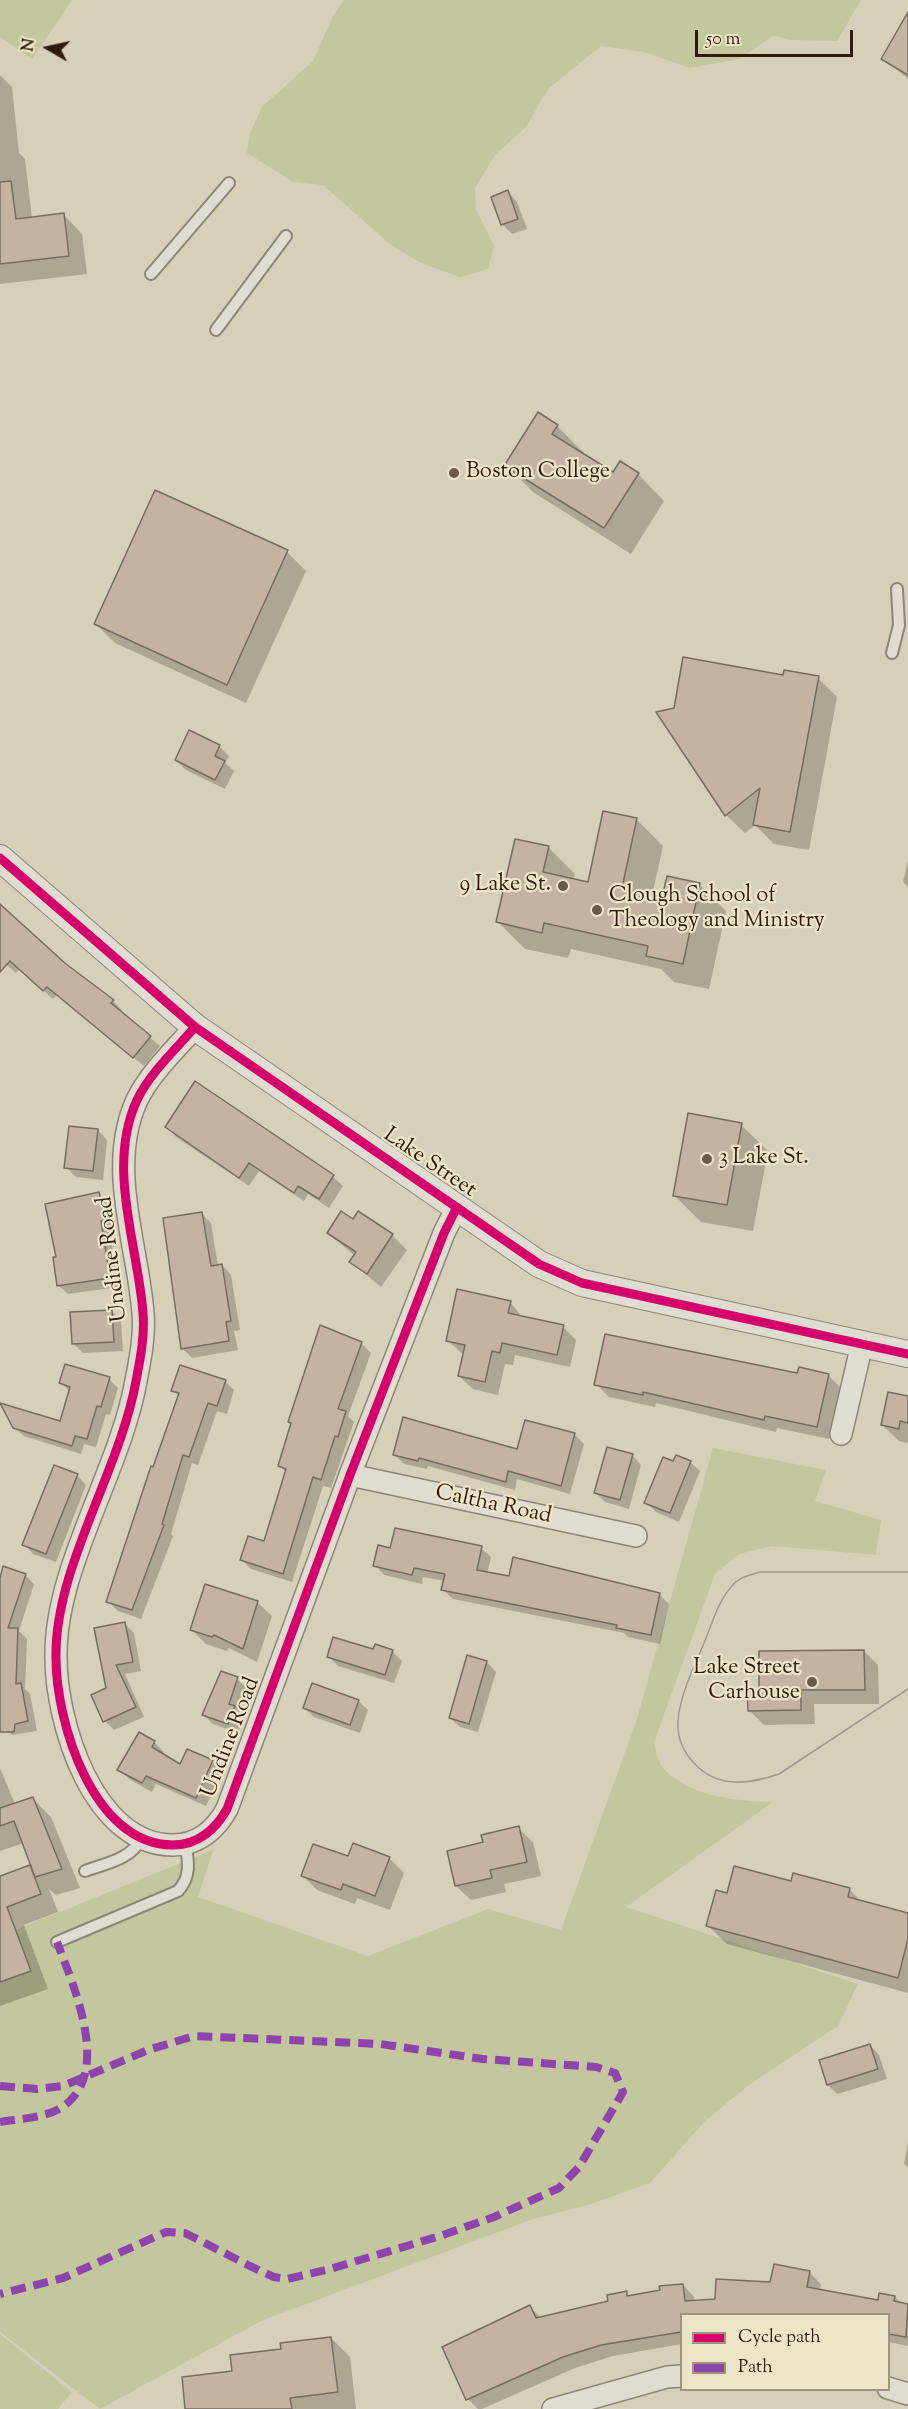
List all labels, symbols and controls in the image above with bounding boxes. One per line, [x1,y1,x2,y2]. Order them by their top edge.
north arrow [18,18,78,78]
scale bar [698,18,856,56]
text: 50 m [706,27,740,53]
text: N [17,37,42,53]
place label: Boston College [466,460,610,486]
marker: Boston College [447,466,461,480]
place label: 9 Lake St. [460,873,551,899]
marker: 9 Lake St. [556,879,570,893]
place label: Clough School of Theology and Ministry [609,884,825,936]
marker: Clough School of Theology and Ministry [590,903,604,917]
street label: Lake Street [377,1123,481,1205]
place label: 3 Lake St. [719,1146,809,1172]
marker: 3 Lake St. [700,1152,714,1166]
street label: Undine Road [93,1195,135,1323]
street label: Caltha Road [432,1481,554,1531]
place label: Lake Street Carhouse [693,1656,800,1708]
street label: Undine Road [197,1674,267,1802]
marker: Lake Street Carhouse [805,1675,819,1689]
legend [680,2313,890,2391]
text: Cycle path [738,2325,821,2351]
text: Path [738,2355,773,2381]

